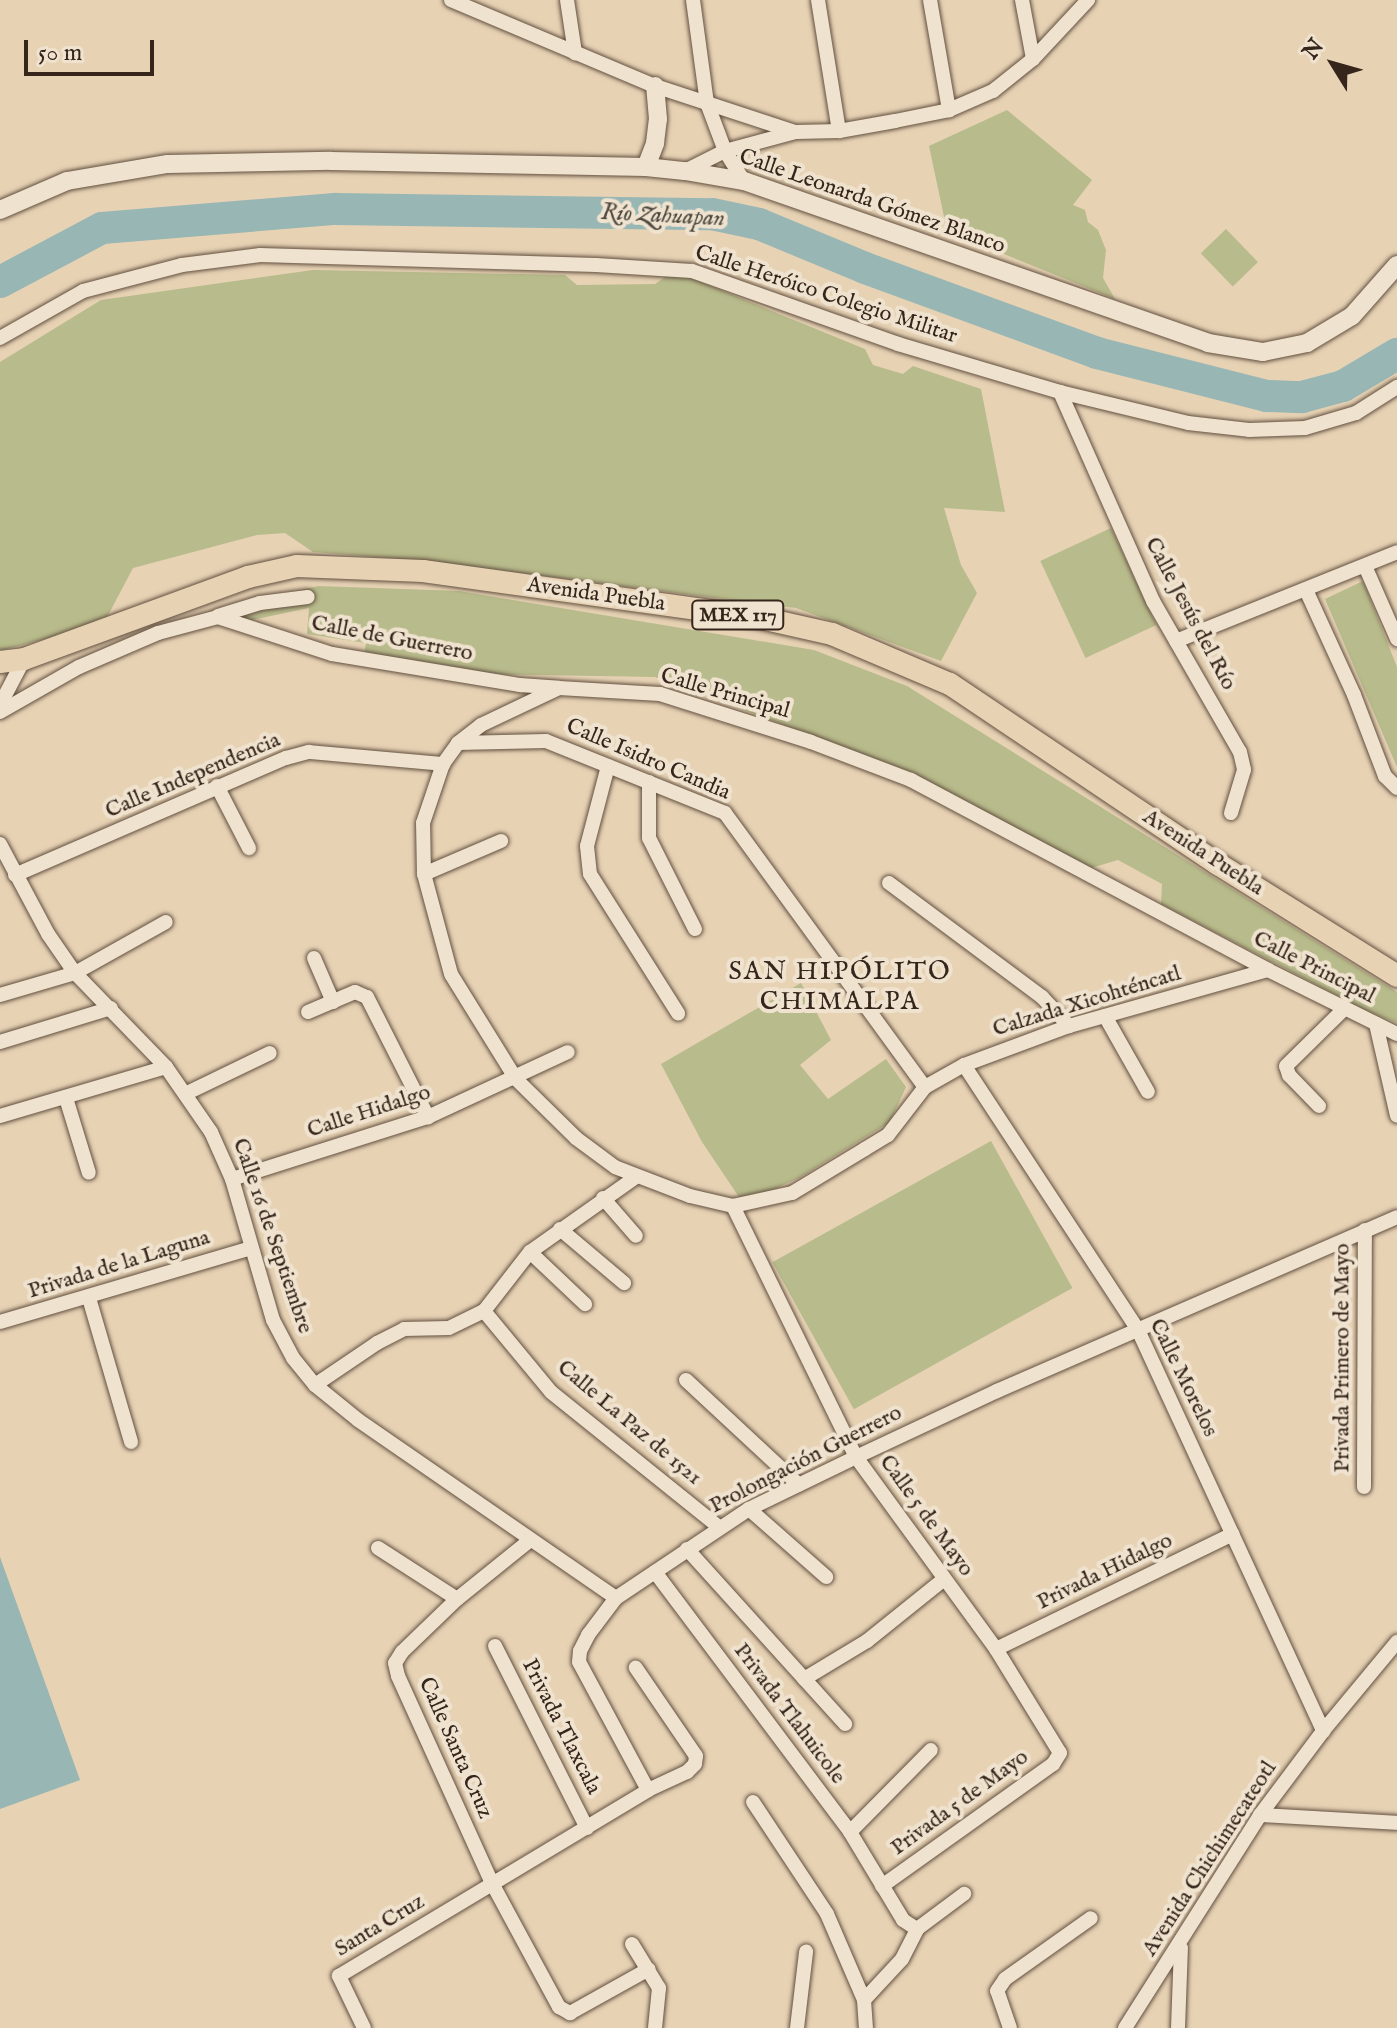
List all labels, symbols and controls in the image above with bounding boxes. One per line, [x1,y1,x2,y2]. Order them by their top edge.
scale bar [28,24,158,74]
north arrow [1293,24,1373,104]
text: N [1297,34,1331,66]
text: 50 m [38,38,82,69]
street label: Calle Leonarda Gómez Blanco [736,144,1008,260]
water label: Río Zahuapan [600,198,726,234]
street label: Calle Heróico Colegio Militar [692,240,960,350]
street label: Calle Jesús del Río [1139,533,1241,695]
street label: Avenida Puebla [525,572,667,618]
road number: MEX 117 [690,599,786,631]
street label: Calle de Guerrero [309,610,475,668]
street label: Calle Principal [657,663,793,725]
street label: Calle Isidro Candia [562,714,734,806]
street label: Calle Independencia [102,727,284,825]
street label: Avenida Puebla [1137,804,1269,902]
street label: Calle Principal [1249,926,1379,1010]
district label: SAN HIPÓLITO CHIMALPA [729,956,951,1018]
street label: Calzada Xicohténcatl [990,961,1184,1043]
street label: Calle Hidalgo [304,1080,434,1144]
street label: Calle 16 de Septiembre [226,1135,318,1337]
street label: Privada de la Laguna [25,1225,213,1305]
street label: Privada Primero de Mayo [1330,1243,1356,1473]
street label: Calle Morelos [1143,1315,1223,1441]
street label: Calle La Paz de 1521 [551,1355,707,1491]
street label: Prolongación Guerrero [706,1400,906,1520]
street label: Calle 5 de Mayo [873,1450,979,1582]
street label: Privada Hidalgo [1033,1528,1177,1616]
street label: Privada Tlahuicole [727,1638,851,1790]
street label: Privada Tlaxcala [516,1655,606,1799]
street label: Calle Santa Cruz [412,1673,498,1823]
street label: Privada 5 de Mayo [886,1744,1034,1862]
street label: Avenida Chichimecateotl [1137,1757,1283,1961]
street label: Santa Cruz [331,1889,429,1963]

